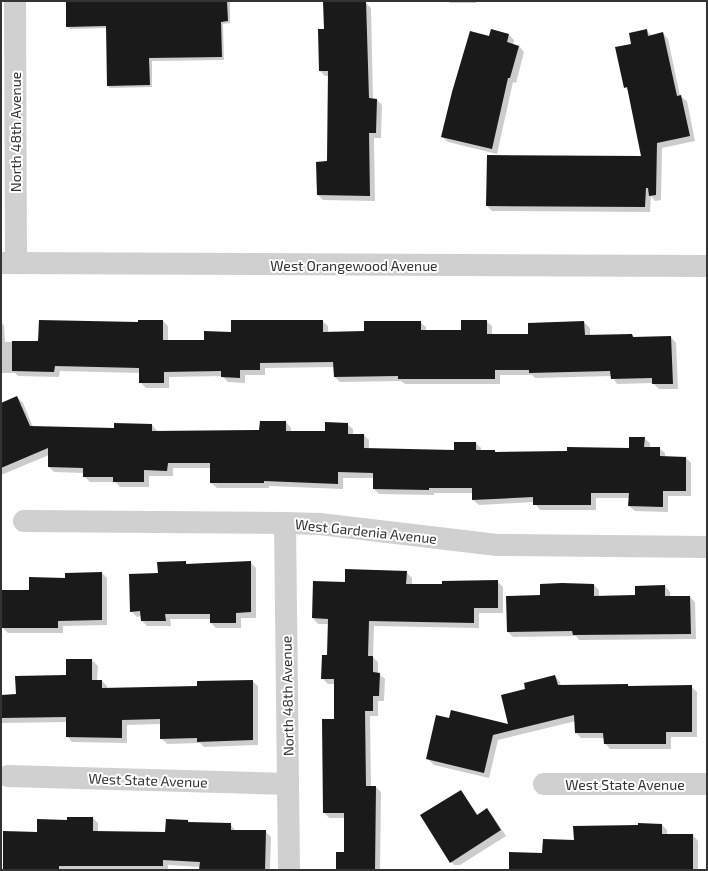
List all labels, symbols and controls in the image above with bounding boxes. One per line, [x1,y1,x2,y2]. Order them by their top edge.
street label: North 48th Avenue [7,72,24,192]
street label: West Orangewood Avenue [270,257,438,274]
street label: West Gardenia Avenue [294,515,438,547]
street label: North 48th Avenue [277,636,297,756]
street label: West State Avenue [88,769,208,791]
street label: West State Avenue [565,776,685,793]

